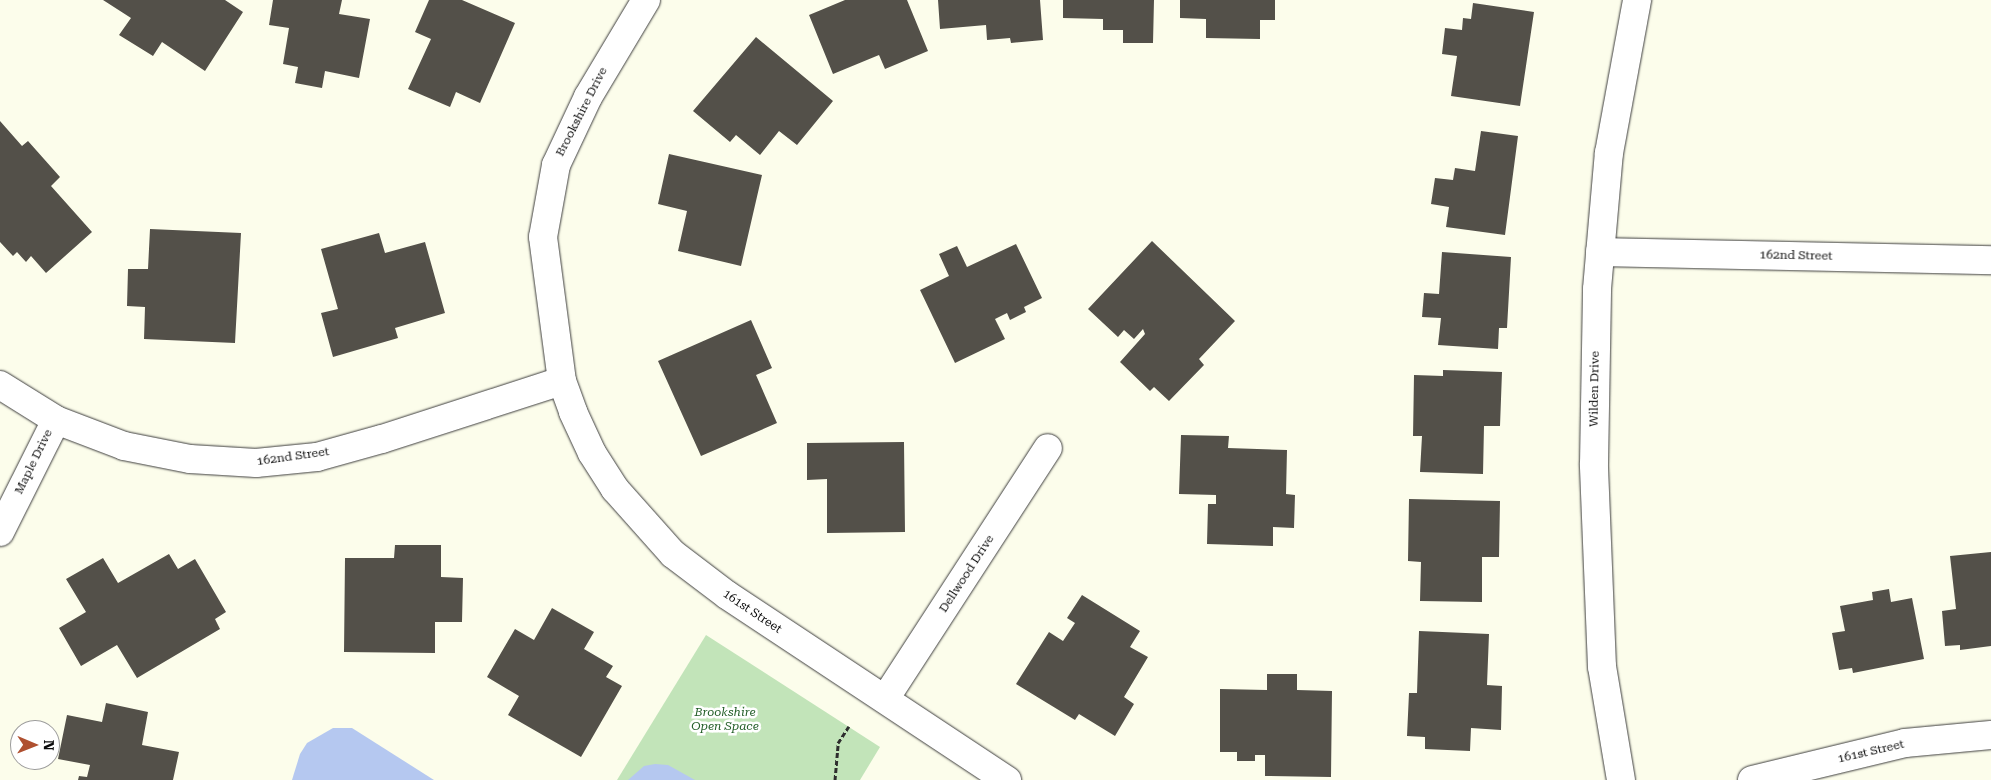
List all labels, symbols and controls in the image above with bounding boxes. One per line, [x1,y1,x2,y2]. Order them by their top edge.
street label: Brookshire Drive [553,65,611,159]
street label: 162nd Street [1759,248,1833,264]
street label: Wilden Drive [1587,351,1603,427]
street label: Maple Drive [12,427,56,497]
street label: 162nd Street [256,445,330,469]
street label: Dellwood Drive [937,532,997,616]
street label: 161st Street [720,587,784,637]
park label: Brookshire Open Space [691,706,759,734]
north arrow [10,720,60,770]
street label: 161st Street [1836,737,1906,767]
text: N [41,740,57,751]

